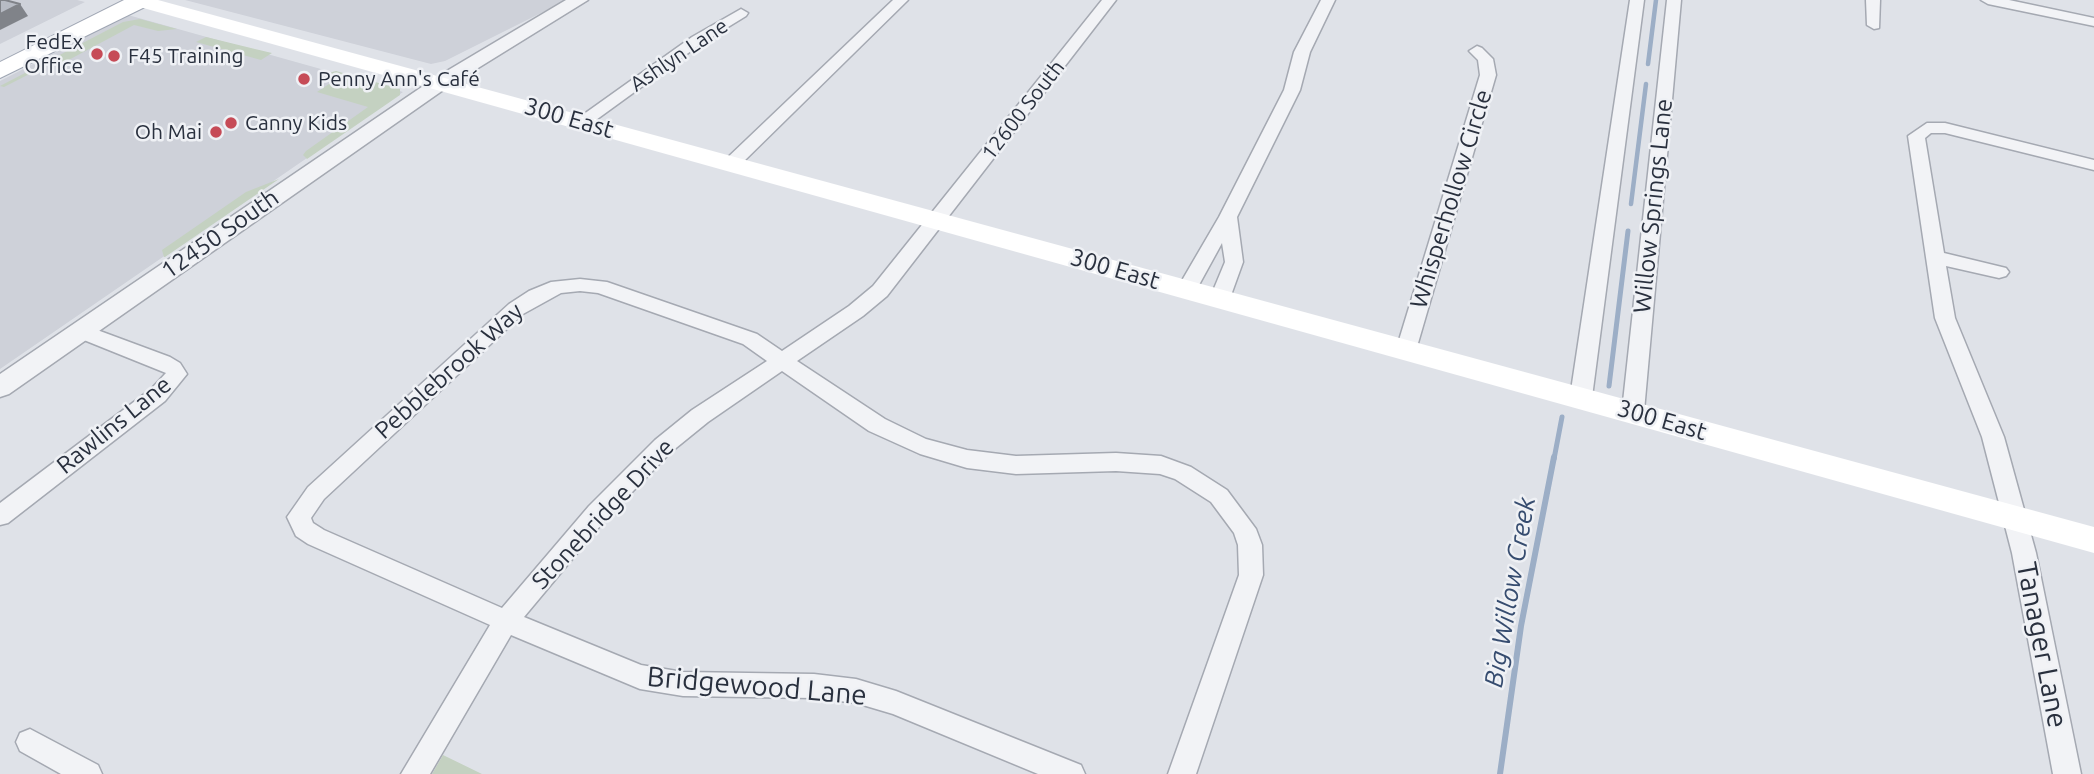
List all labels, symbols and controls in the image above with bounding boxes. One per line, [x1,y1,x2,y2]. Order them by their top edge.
street label: Ashlyn Lane [625,13,733,97]
place label: FedEx Office [24,29,83,79]
place label: F45 Training [128,43,243,69]
marker: FedEx Office [89,46,105,62]
marker: F45 Training [106,48,122,64]
street label: 12600 South [976,55,1070,165]
place label: Penny Ann's Café [318,66,480,92]
marker: Penny Ann's Café [296,71,312,87]
street label: Whisperhollow Circle [1404,86,1498,312]
street label: 300 East [521,92,617,144]
street label: Willow Springs Lane [1627,97,1679,315]
place label: Canny Kids [245,110,347,136]
marker: Canny Kids [223,115,239,131]
place label: Oh Mai [135,119,202,145]
marker: Oh Mai [208,124,224,140]
street label: 12450 South [156,183,284,285]
street label: 300 East [1067,243,1163,295]
street label: Pebblebrook Way [369,297,529,445]
street label: Rawlins Lane [51,370,177,480]
street label: 300 East [1614,394,1710,446]
street label: Stonebridge Drive [526,433,680,595]
water label: Big Willow Creek [1478,494,1542,690]
street label: Tanager Lane [2009,559,2075,731]
street label: Bridgewood Lane [646,660,868,712]

